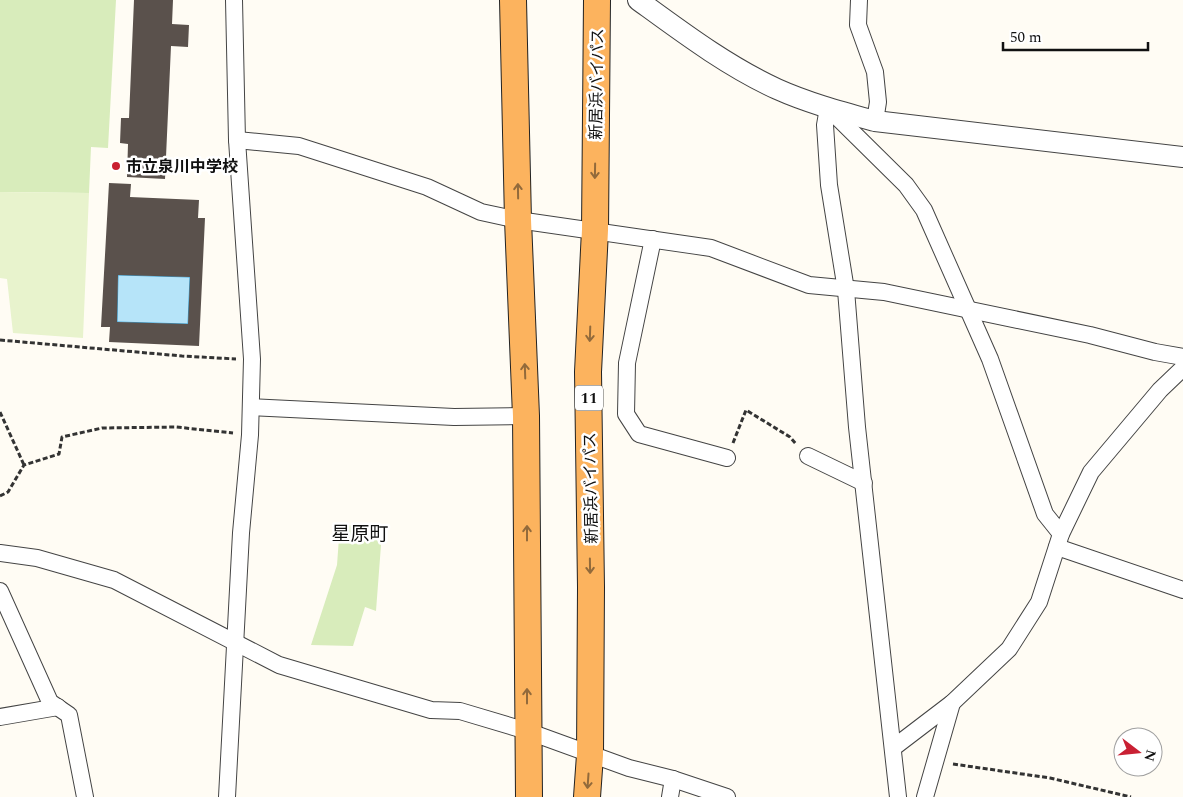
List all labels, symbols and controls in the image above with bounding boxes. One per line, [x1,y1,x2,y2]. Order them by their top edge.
scale bar [1003,20,1148,52]
text: 50 m [1010,26,1042,49]
street label: 新居浜バイパス [584,28,610,140]
place label: 市立泉川中学校 [126,155,238,179]
marker: 市立泉川中学校 [110,160,122,172]
one-way arrow [590,162,600,179]
one-way arrow [513,183,522,199]
one-way arrow [585,325,595,341]
one-way arrow [520,363,529,379]
road number: 11 [575,386,603,410]
street label: 新居浜バイパス [578,432,604,544]
district label: 星原町 [331,520,389,549]
one-way arrow [522,526,532,542]
one-way arrow [586,558,595,574]
one-way arrow [522,688,532,704]
north arrow [1113,727,1163,777]
text: N [1138,747,1162,764]
one-way arrow [583,773,593,789]

